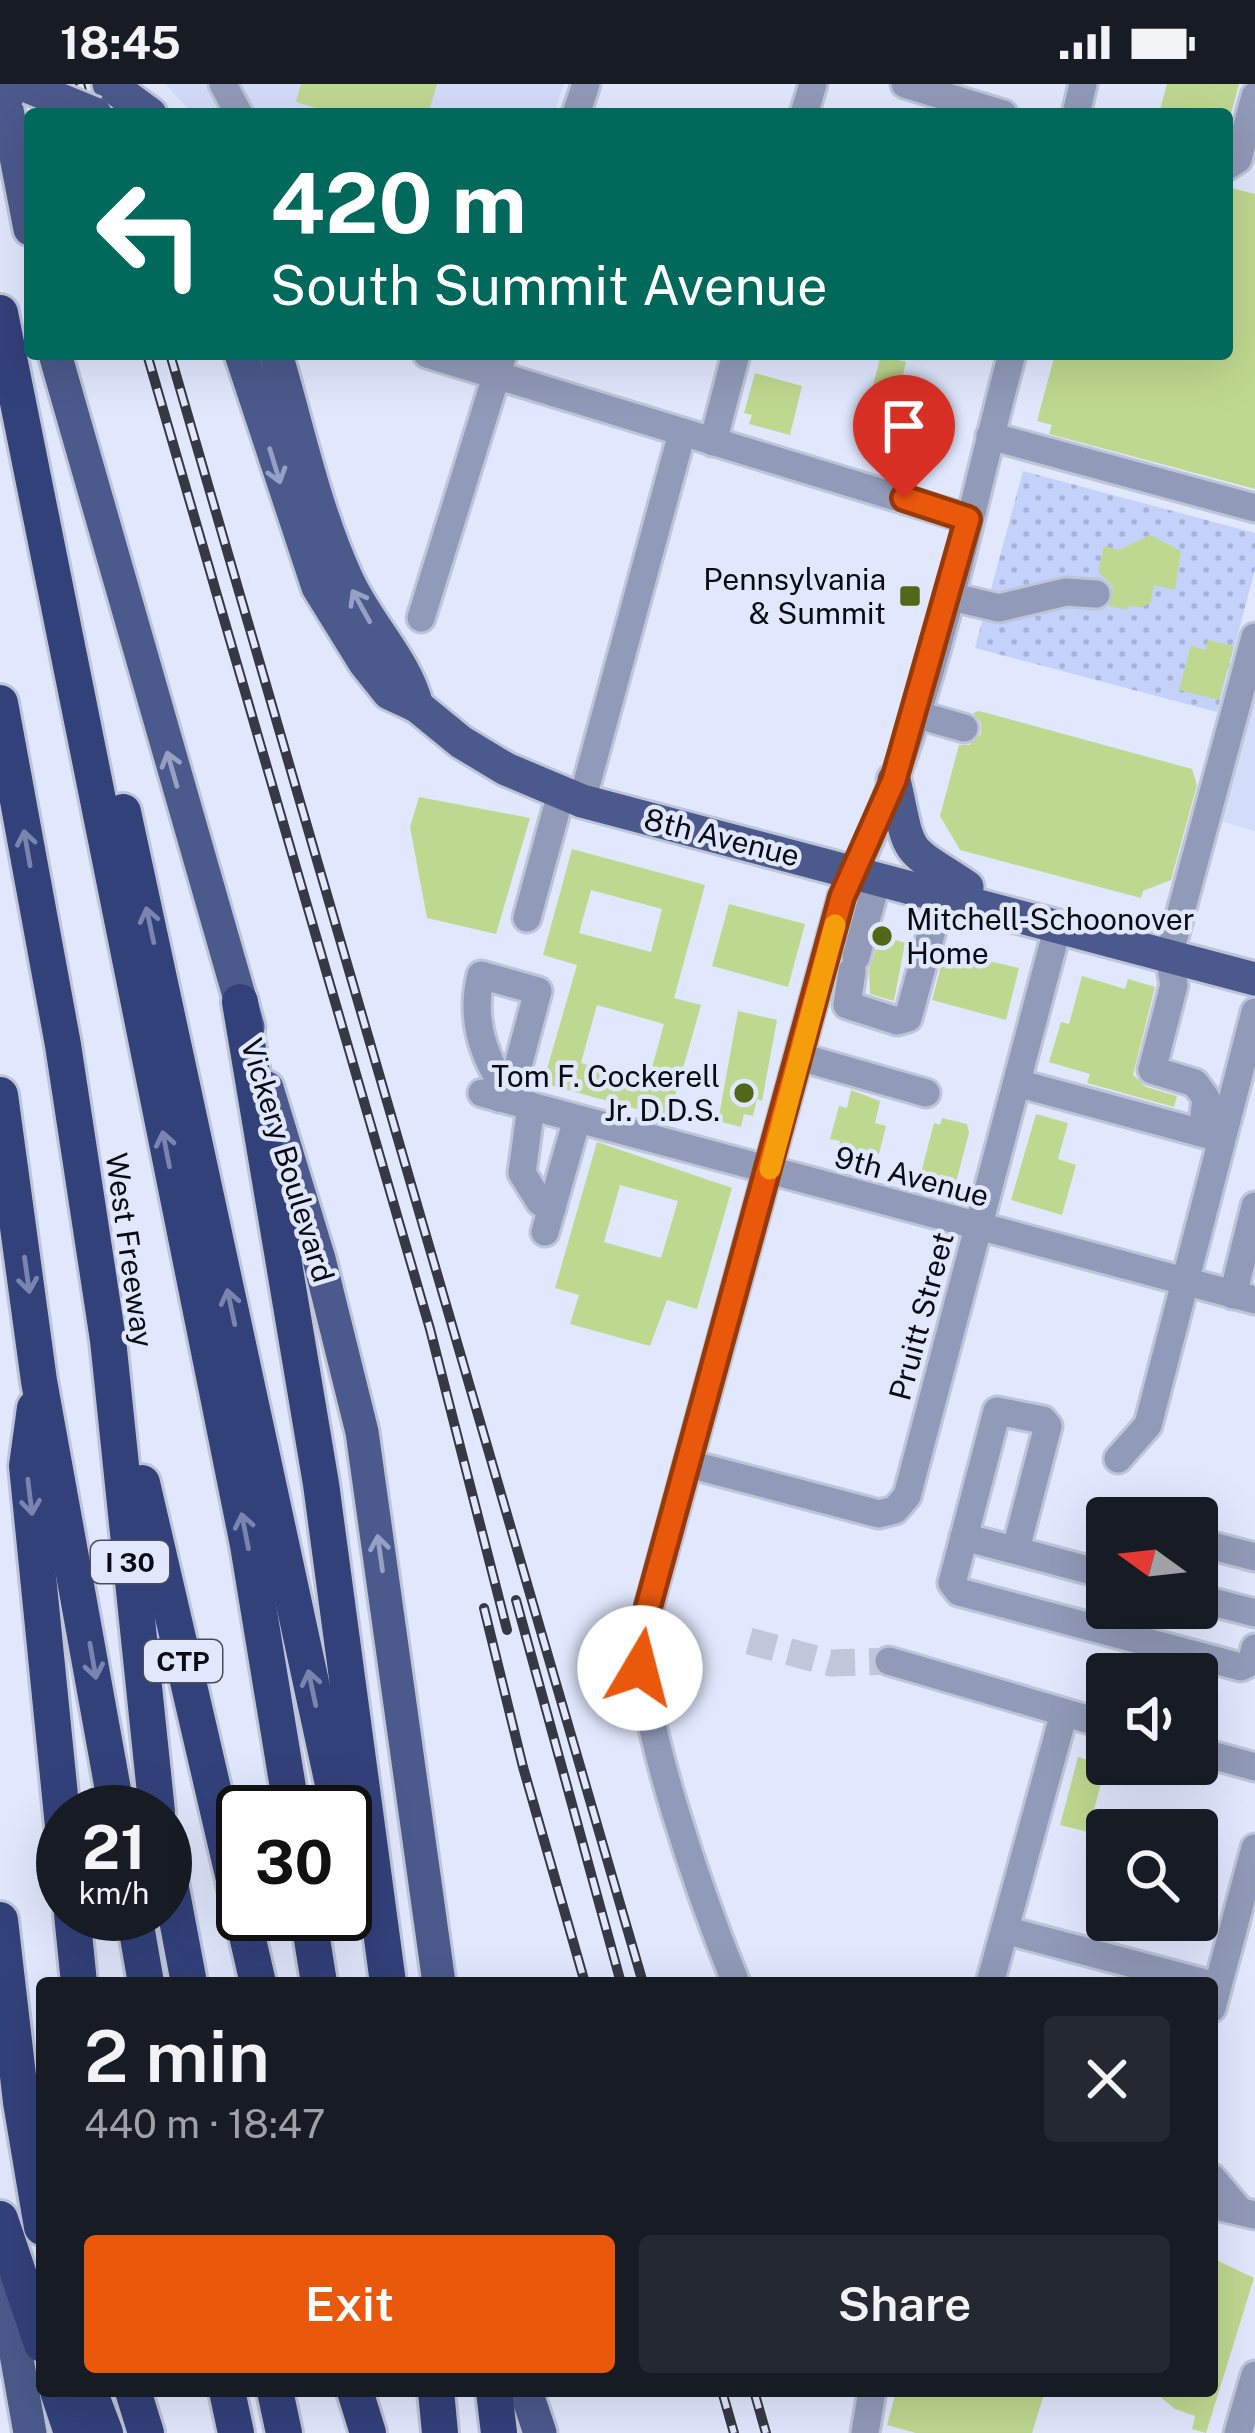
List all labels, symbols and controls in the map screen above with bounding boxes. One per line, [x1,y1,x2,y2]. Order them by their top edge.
text: 18:45 [60,16,181,69]
text: 420 m [270,153,527,252]
icon: left [72,156,228,312]
text: South Summit Avenue [270,254,827,317]
pin [853,375,955,498]
icon: arrive [871,393,937,459]
one-way arrow [265,446,287,484]
place label: Pennsylvania & Summit [703,561,886,631]
marker: Pennsylvania & Summit [897,583,923,609]
one-way arrow [349,589,372,624]
one-way arrow [160,751,182,789]
street label: 8th Avenue [641,800,803,874]
one-way arrow [14,829,37,868]
place label: Mitchell-Schoonover Home [906,901,1194,971]
one-way arrow [138,907,161,945]
marker: Mitchell-Schoonover Home [869,923,895,949]
street label: Vickery Boulevard [234,1034,342,1286]
place label: Tom F. Cockerell Jr. D.D.S. [491,1058,720,1128]
marker: Tom F. Cockerell Jr. D.D.S. [731,1080,757,1106]
one-way arrow [154,1130,176,1169]
street label: 9th Avenue [831,1138,993,1214]
street label: West Freeway [99,1150,161,1350]
street label: Pruitt Street [881,1228,961,1404]
one-way arrow [16,1254,39,1293]
one-way arrow [219,1288,242,1326]
one-way arrow [20,1477,42,1516]
north arrow [1086,1497,1218,1629]
map controls [1086,1497,1218,1941]
one-way arrow [232,1512,255,1550]
one-way arrow [368,1534,390,1573]
road number: I 30 [91,1541,169,1583]
position arrow [577,1605,703,1731]
one-way arrow [82,1640,105,1679]
road number: CTP [144,1640,222,1682]
button: sound [1086,1653,1218,1785]
one-way arrow [300,1670,323,1708]
speed limit sign: 30 [216,1785,372,1941]
button: search [1086,1809,1218,1941]
text: 21 [82,1812,146,1883]
text: km/h [79,1875,149,1911]
text: 2 min [84,2014,270,2098]
button: close [1044,2016,1170,2142]
text: 440 m · 18:47 [84,2101,325,2147]
button: Exit [84,2235,615,2373]
button: Share [639,2235,1170,2373]

